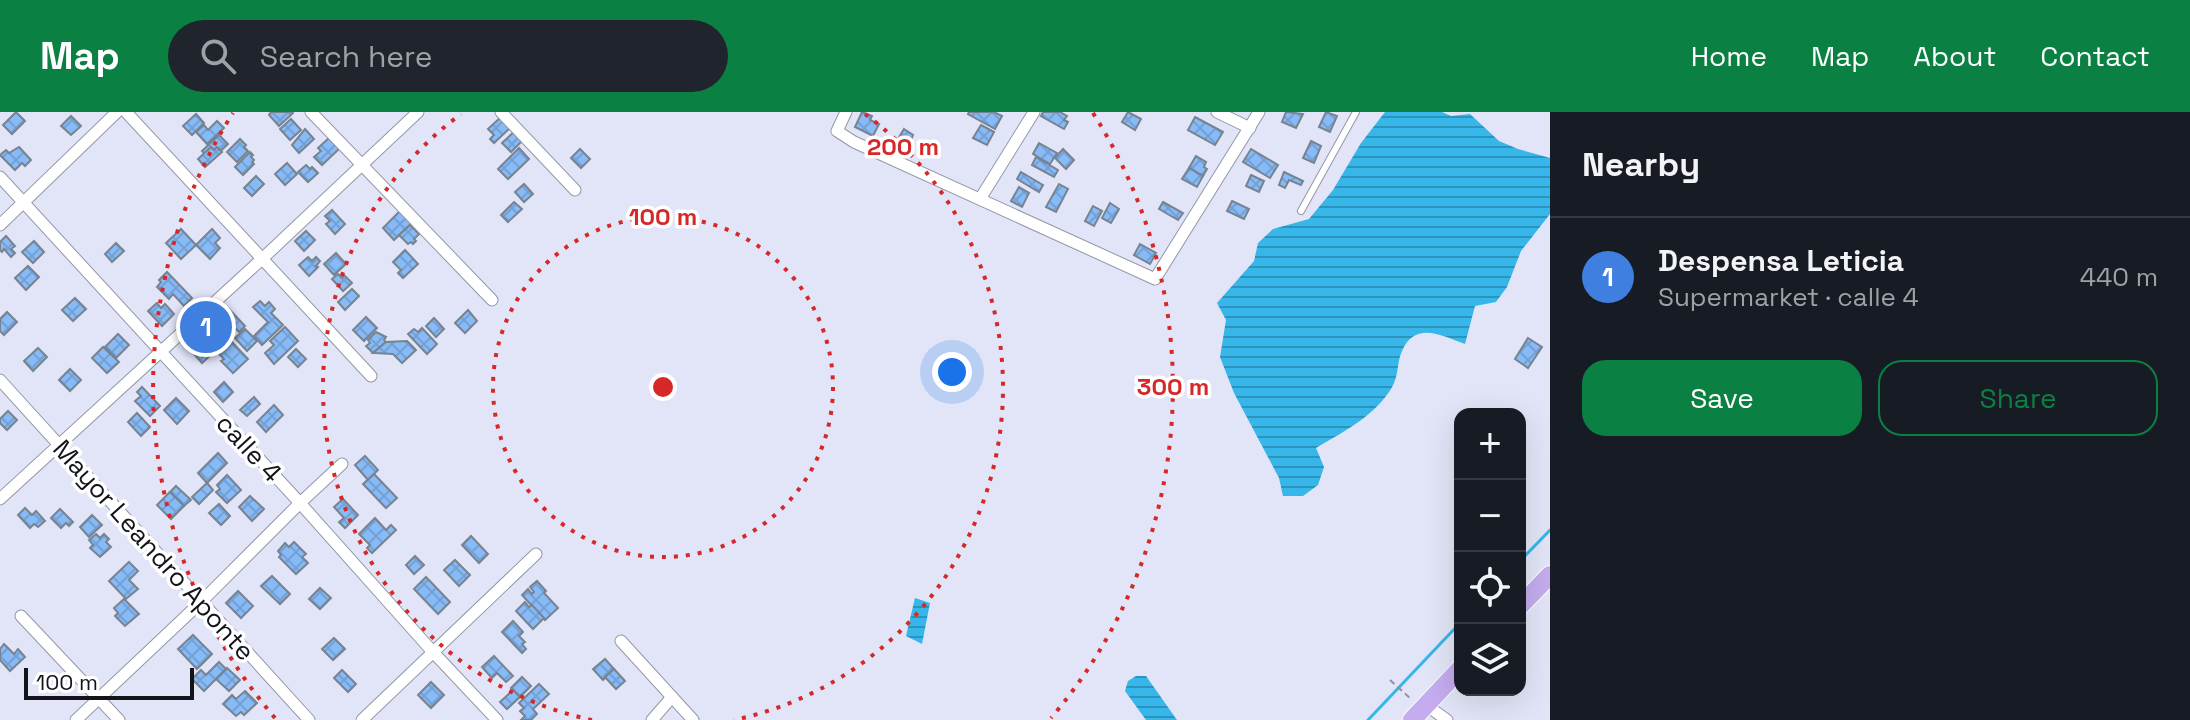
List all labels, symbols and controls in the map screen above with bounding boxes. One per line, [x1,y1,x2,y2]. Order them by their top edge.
search box [168,20,728,92]
text: Map [40,32,120,80]
icon: search [196,34,240,78]
text: Search here [260,37,433,76]
text: Home [1691,38,1767,74]
text: Map [1811,38,1869,74]
text: About [1913,38,1996,74]
text: Contact [2040,38,2150,74]
text: 200 m [867,131,939,162]
text: Nearby [1582,143,1700,186]
text: 100 m [629,201,697,232]
text: Despensa Leticia [1658,241,1904,280]
text: 1 [1602,260,1614,294]
text: 440 m [2080,260,2158,294]
text: Supermarket · calle 4 [1658,280,1919,314]
pin: 1 [180,297,232,357]
your location [932,352,972,392]
button: Save [1582,360,1862,436]
button: Share [1878,360,2158,436]
text: 300 m [1137,371,1209,402]
centre of rings [649,373,677,401]
street label: calle 4 [209,407,289,489]
map controls [1454,408,1526,696]
button: + [1454,408,1526,480]
street label: Mayor Leandro Aponte [46,432,262,668]
button: − [1454,480,1526,552]
button: locate [1454,552,1526,624]
button: layers [1454,624,1526,696]
scale bar [24,664,194,700]
text: 100 m [36,668,98,696]

